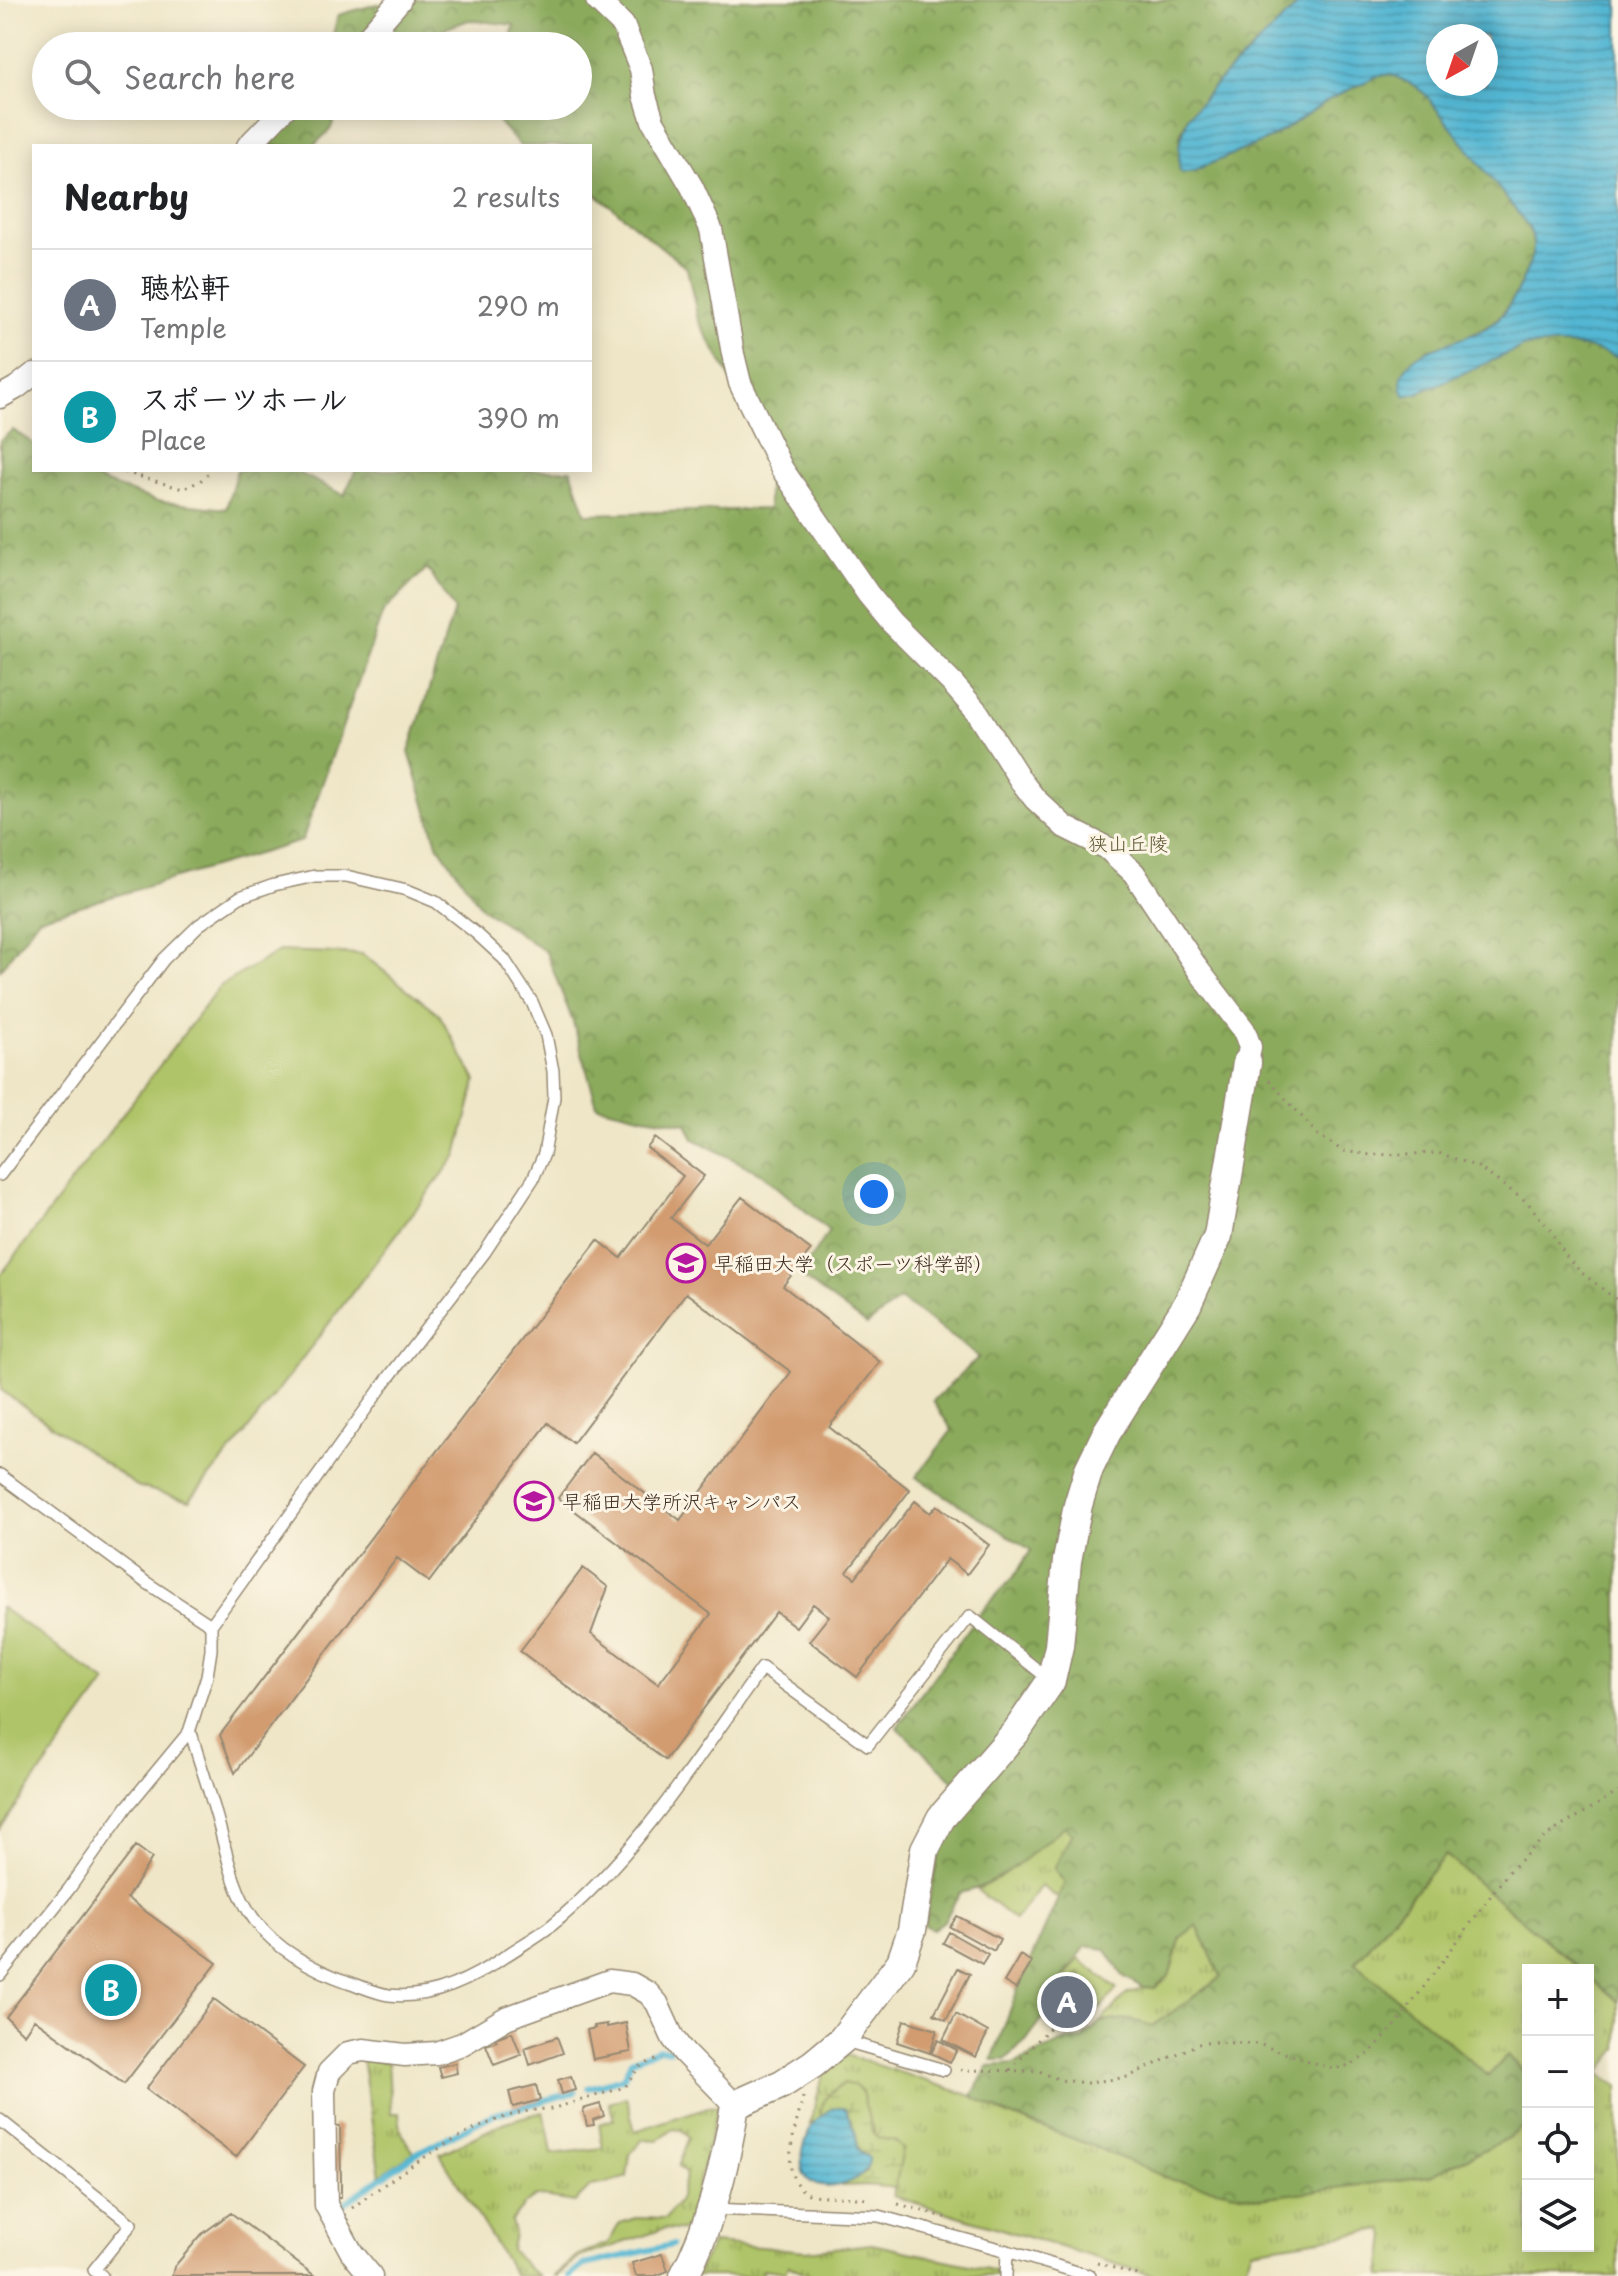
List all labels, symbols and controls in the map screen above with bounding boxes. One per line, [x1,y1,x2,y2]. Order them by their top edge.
north arrow [1426,24,1498,96]
search box [32,32,592,120]
icon: search [60,54,104,98]
text: Search here [124,54,296,99]
text: Nearby [64,170,189,222]
text: 2 results [452,177,560,216]
text: 聴松軒 [140,263,230,308]
text: A [80,286,100,325]
text: 290 m [477,286,560,325]
text: Temple [140,308,227,347]
text: スポーツホール [140,375,348,420]
text: B [81,398,99,437]
text: 390 m [476,398,560,437]
text: Place [140,420,206,459]
park label: 狭山丘陵 [1088,828,1168,858]
your location [854,1174,894,1214]
school or university icon: 早稲田大学（スポーツ科学部） [665,1242,707,1284]
place label: 早稲田大学（スポーツ科学部） [714,1248,994,1278]
school or university icon: 早稲田大学所沢キャンパス [513,1480,555,1522]
place label: 早稲田大学所沢キャンパス [562,1486,801,1516]
pin: B [85,1960,137,2020]
map controls [1522,1964,1594,2252]
button: + [1522,1964,1594,2036]
pin: A [1041,1972,1093,2032]
button: − [1522,2036,1594,2108]
button: locate [1522,2108,1594,2180]
button: layers [1522,2180,1594,2252]

